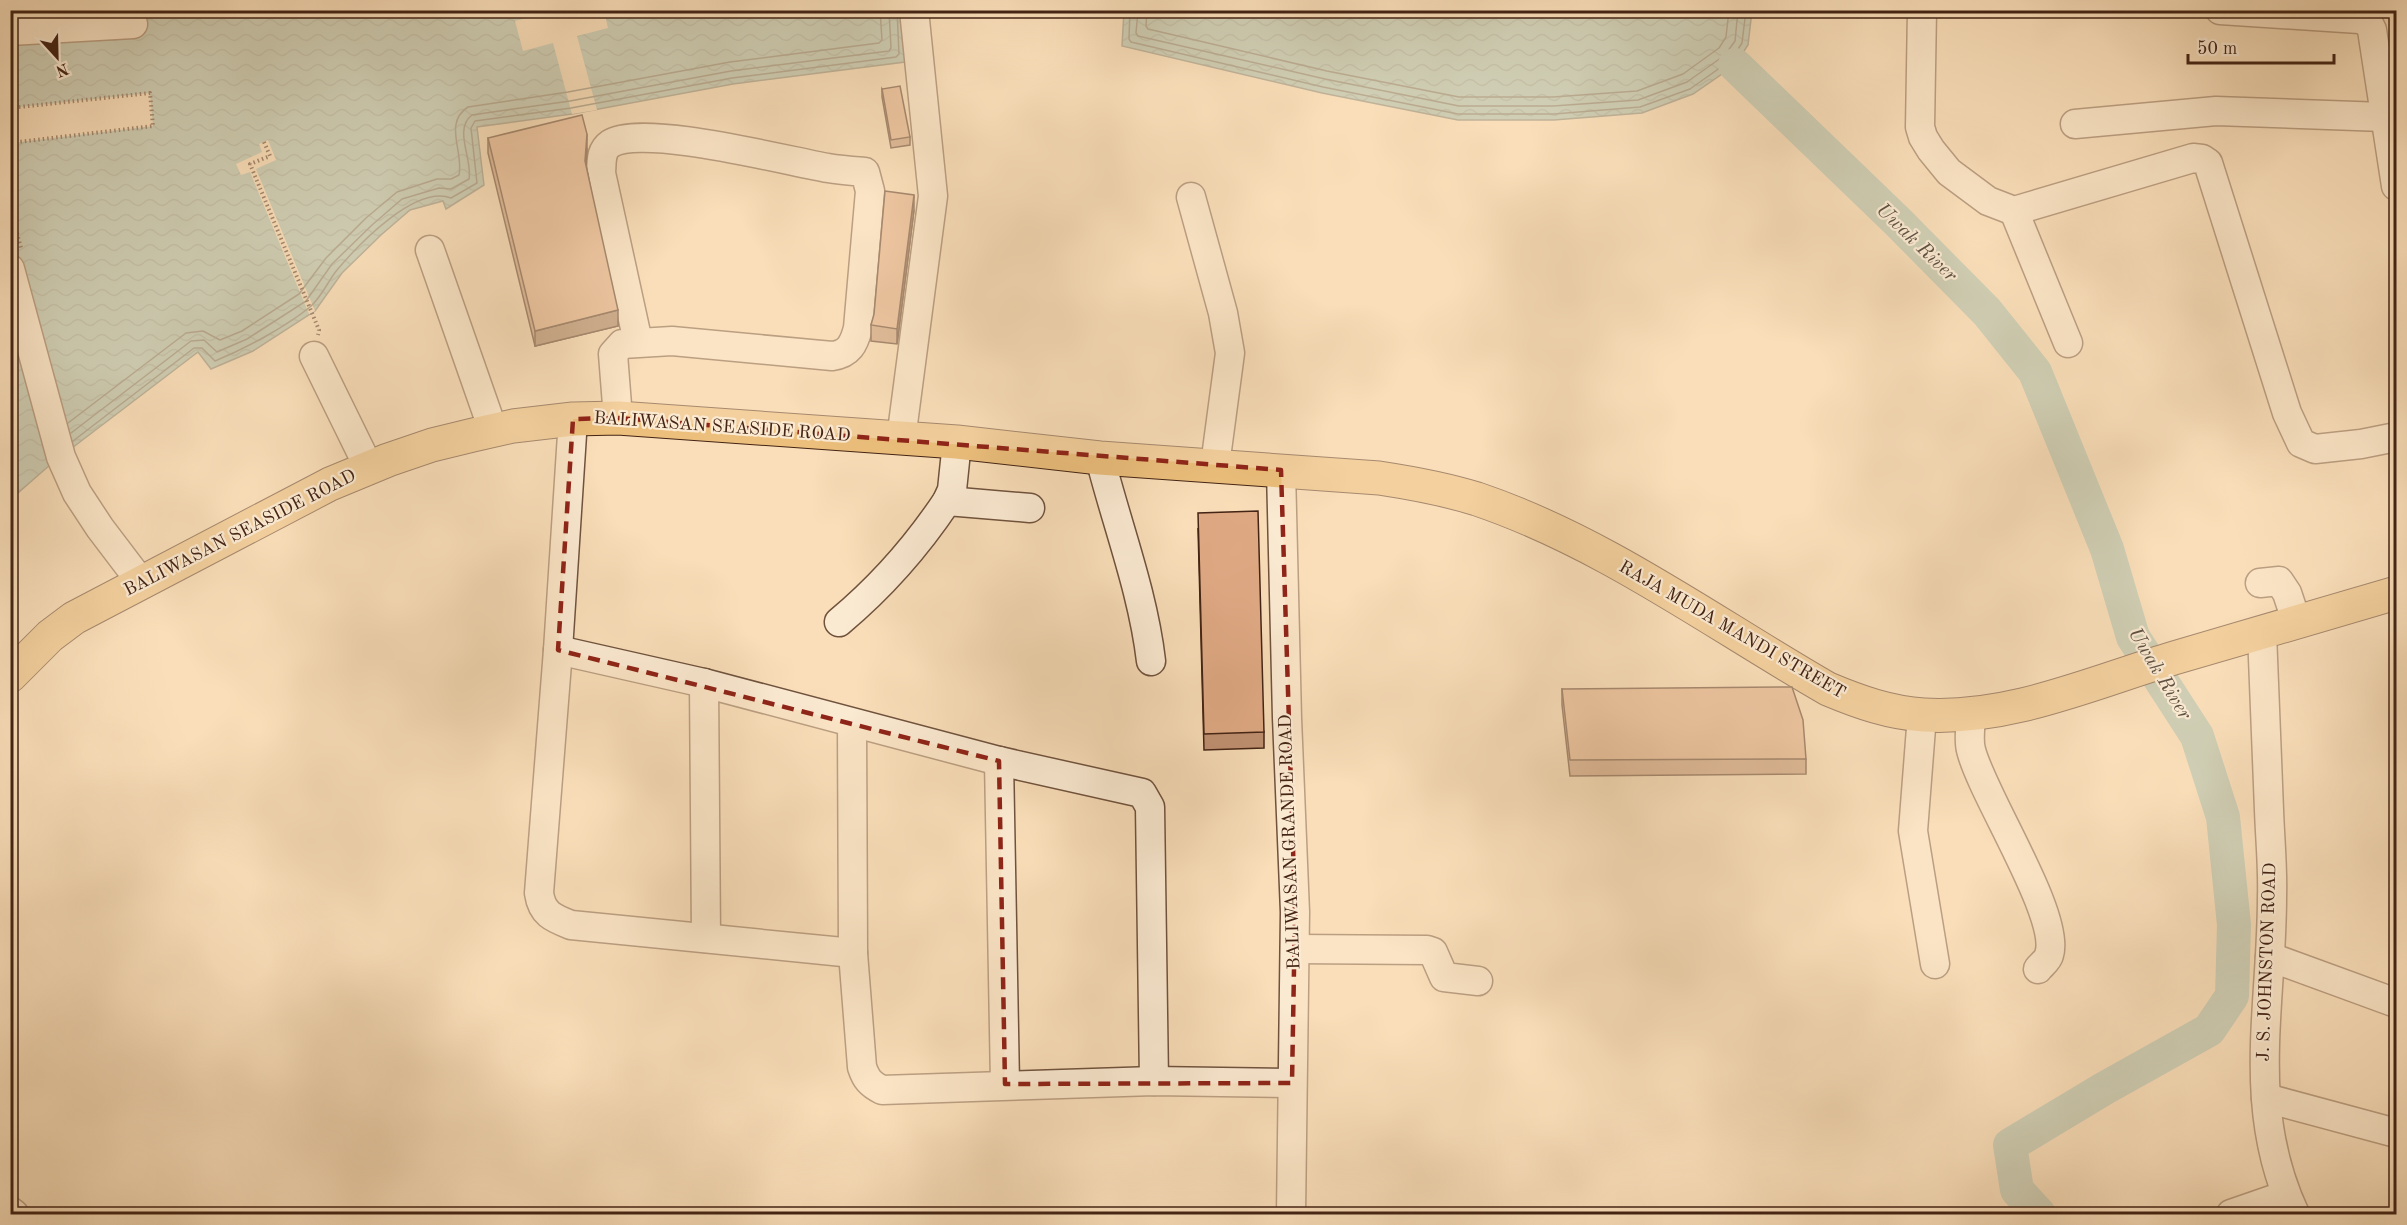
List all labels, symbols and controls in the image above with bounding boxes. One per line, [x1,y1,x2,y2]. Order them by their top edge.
north arrow [27,27,87,87]
scale bar [2188,27,2334,65]
text: 50 m [2197,40,2237,58]
text: N [52,59,71,79]
water label: Uwak River [1872,200,1960,286]
street label: BALIWASAN SEASIDE ROAD [593,409,851,445]
street label: BALIWASAN SEASIDE ROAD [121,466,359,600]
street label: RAJA MUDA MANDI STREET [1616,558,1848,702]
water label: Uwak River [2124,625,2194,724]
street label: BALIWASAN GRANDE ROAD [1277,714,1303,970]
street label: J. S. JOHNSTON ROAD [2255,862,2279,1062]

